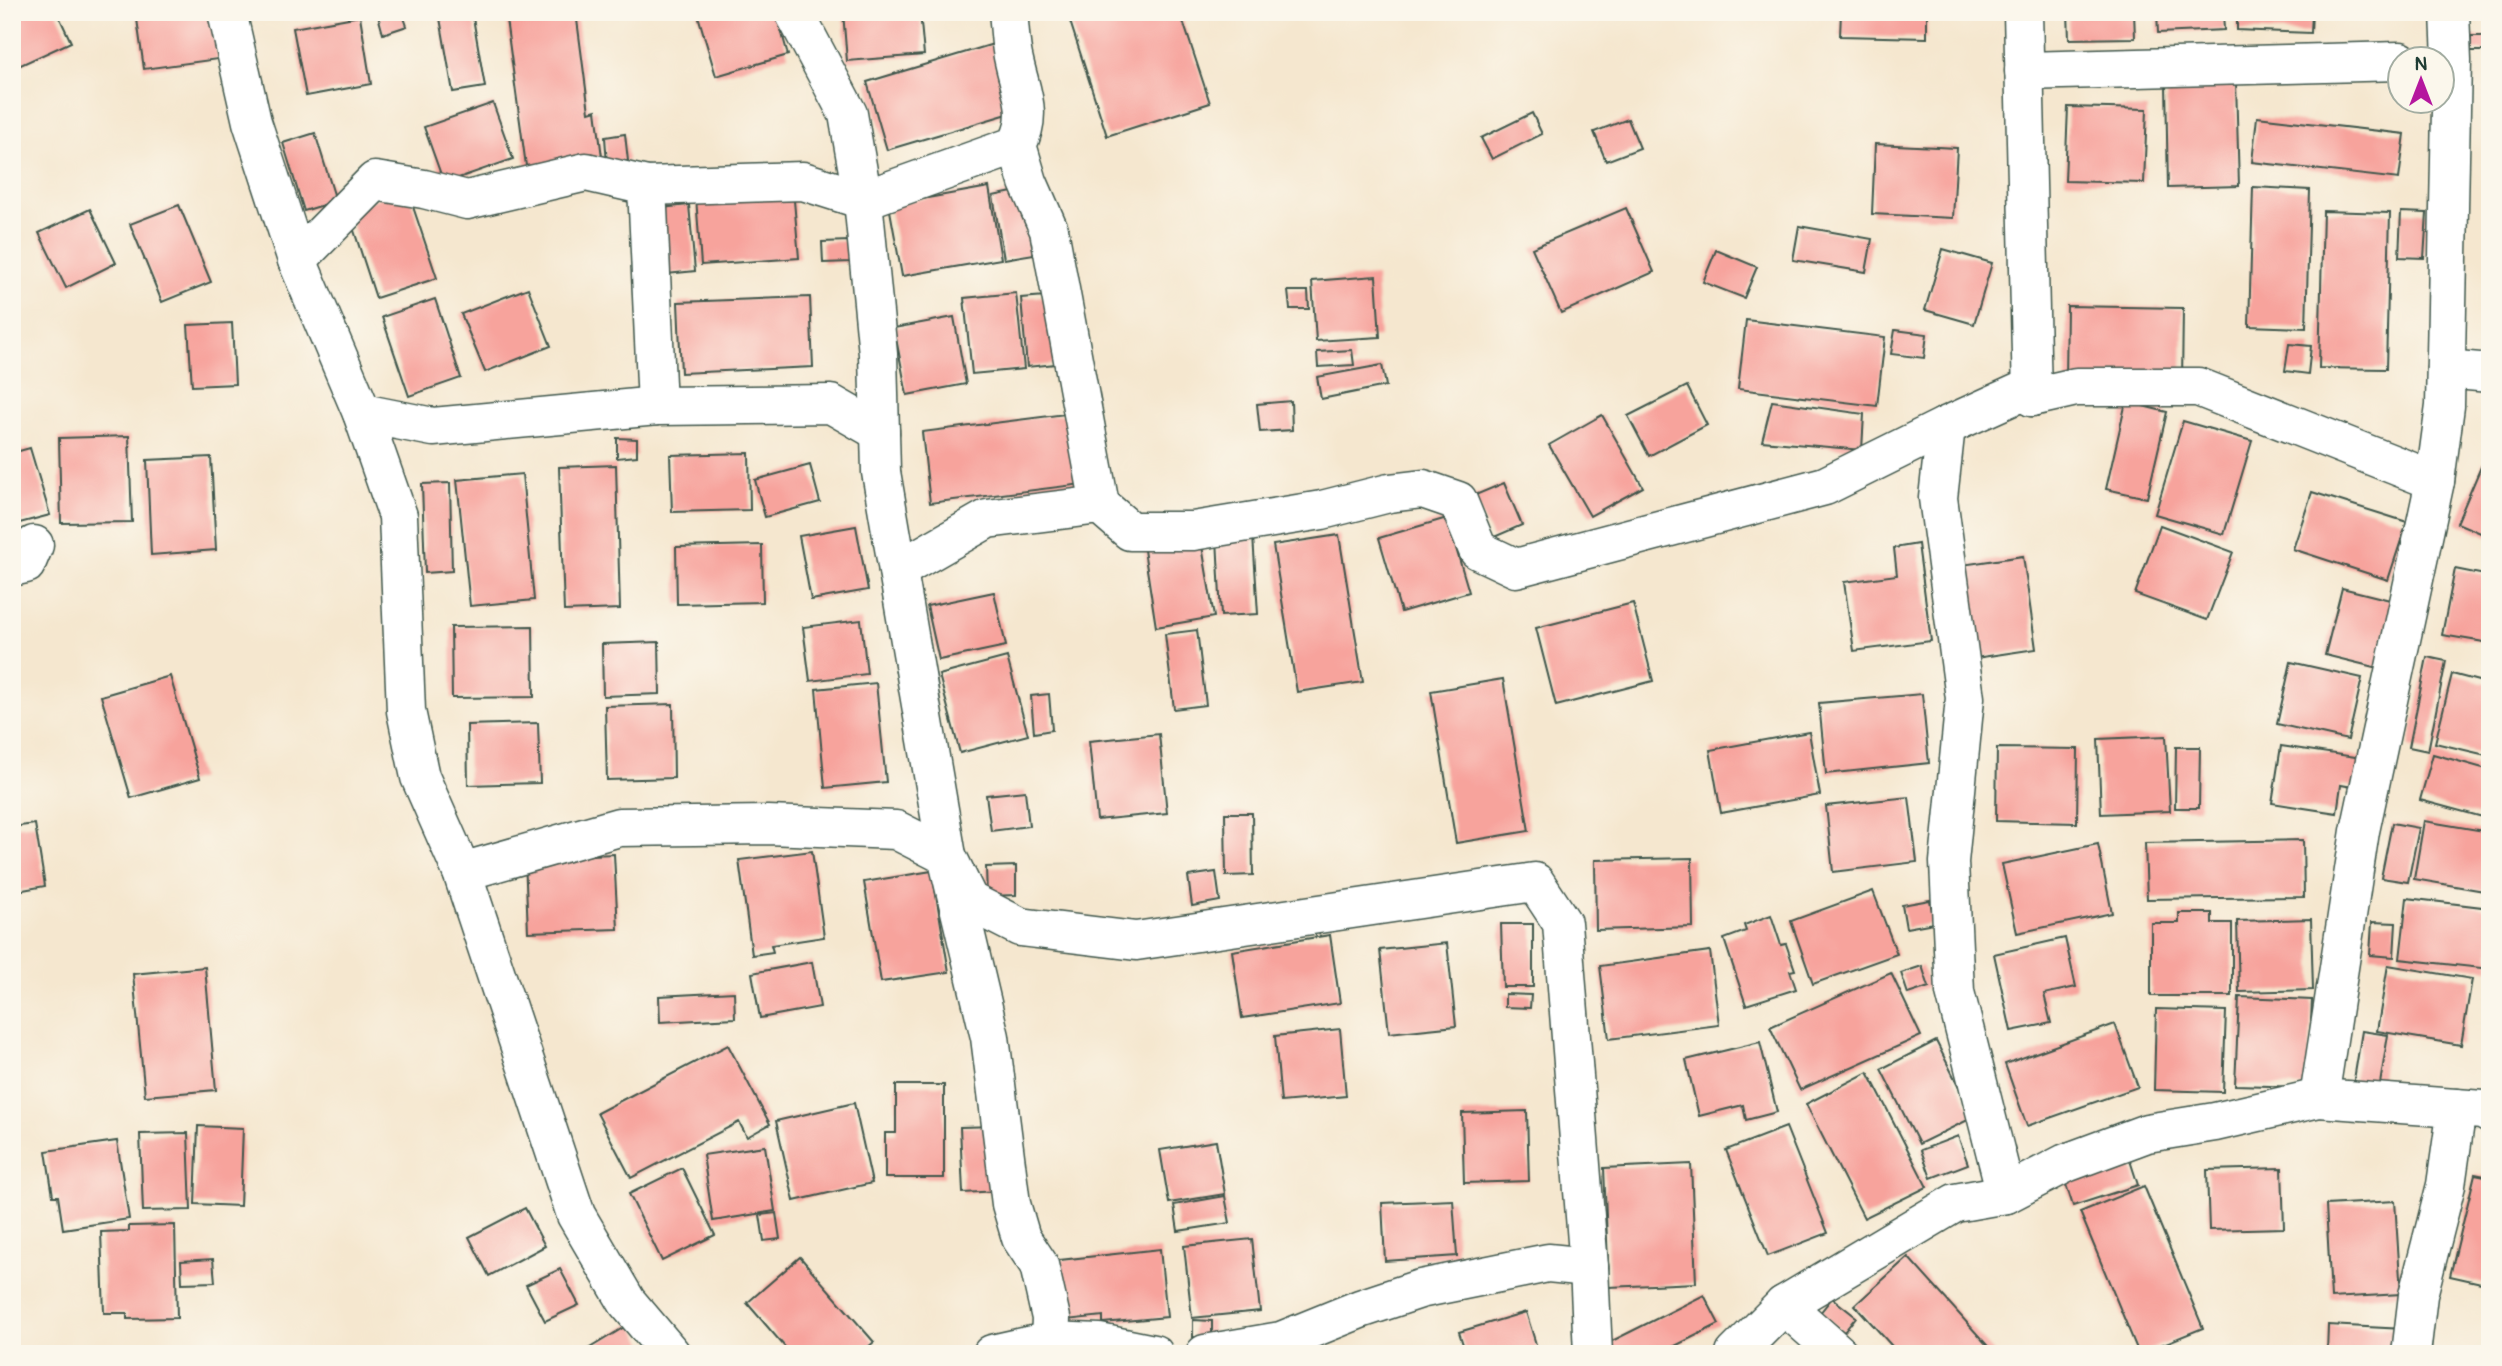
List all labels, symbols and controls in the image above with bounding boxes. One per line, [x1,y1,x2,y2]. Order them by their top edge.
north arrow [2386,46,2456,116]
text: N [2415,52,2428,76]

